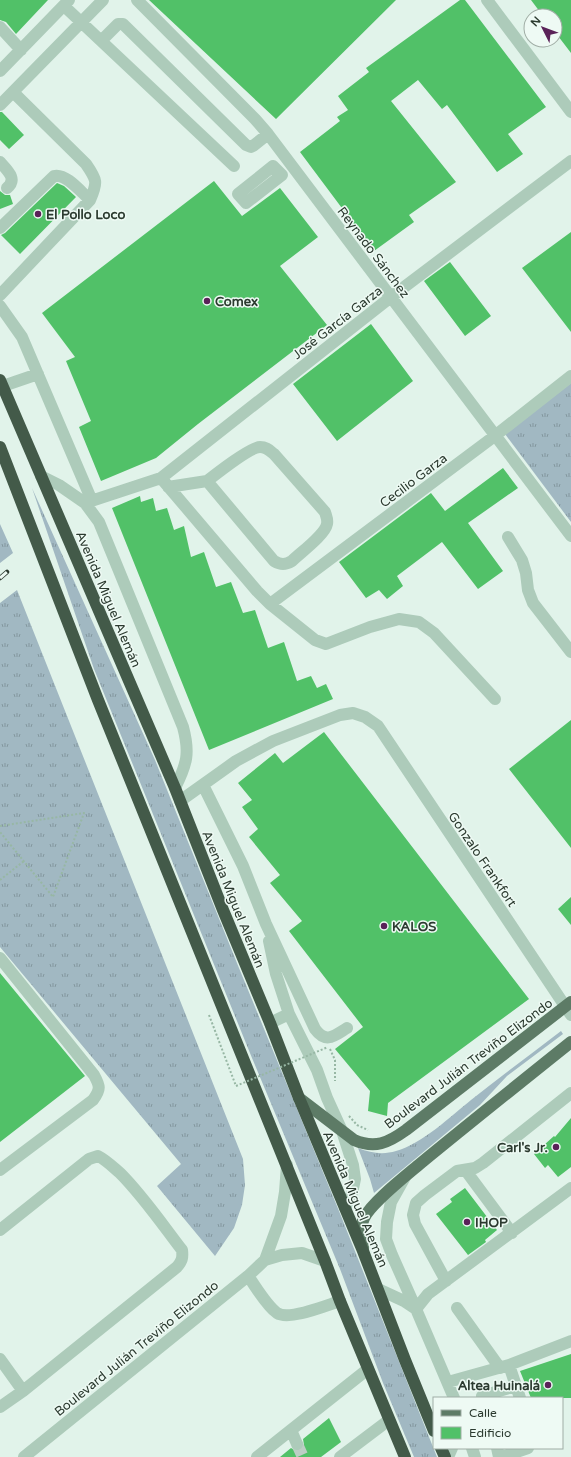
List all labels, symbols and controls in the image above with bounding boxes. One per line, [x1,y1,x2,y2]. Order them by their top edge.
north arrow [523,8,563,48]
text: N [528,14,544,29]
street label: Reynado Sánchez [334,204,413,301]
place label: El Pollo Loco [46,207,125,223]
marker: El Pollo Loco [33,209,43,219]
street label: José García Garza [289,283,386,363]
place label: Comex [215,294,258,310]
marker: Comex [202,296,212,306]
street label: Cecilio Garza [377,450,450,511]
street label: Avenida Miguel Alemán [72,529,144,670]
street label: Gonzalo Frankfort [444,809,520,910]
street label: Avenida Miguel Alemán [198,828,268,970]
place label: KALOS [392,919,436,935]
marker: KALOS [379,921,389,931]
street label: Boulevard Julián Treviño Elizondo [381,995,556,1132]
street label: Avenida Miguel Alemán [319,1129,391,1270]
place label: Carl's Jr. [497,1140,548,1156]
marker: Carl's Jr. [551,1142,561,1152]
place label: IHOP [475,1215,508,1231]
marker: IHOP [462,1217,472,1227]
street label: Boulevard Julián Treviño Elizondo [51,1278,222,1420]
place label: Altea Huinalá [458,1378,540,1394]
marker: Altea Huinalá [543,1380,553,1390]
legend [433,1397,563,1449]
text: Calle [469,1406,497,1420]
text: Edificio [469,1426,511,1440]

